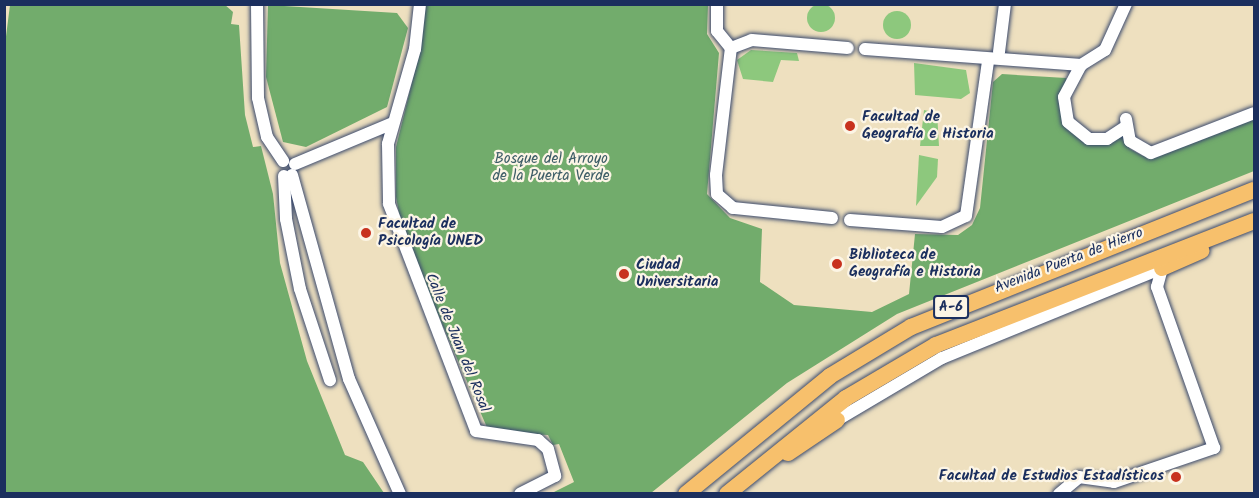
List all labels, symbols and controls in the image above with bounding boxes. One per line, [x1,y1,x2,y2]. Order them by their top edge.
place label: Facultad de Geografía e Historia [862,108,994,143]
marker: Facultad de Geografía e Historia [843,119,857,133]
park label: Bosque del Arroyo de la Puerta Verde [493,150,609,185]
place label: Facultad de Psicología UNED [378,215,483,250]
street label: Avenida Puerta de Hierro [992,224,1146,298]
marker: Facultad de Psicología UNED [359,226,373,240]
place label: Biblioteca de Geografía e Historia [849,246,981,281]
place label: Ciudad Universitaria [636,256,719,291]
marker: Biblioteca de Geografía e Historia [830,257,844,271]
marker: Ciudad Universitaria [617,267,631,281]
street label: Calle de Juan del Rosal [421,271,493,415]
road number: A-6 [933,296,969,318]
place label: Facultad de Estudios Estadísticos [939,468,1164,486]
marker: Facultad de Estudios Estadísticos [1169,470,1183,484]

